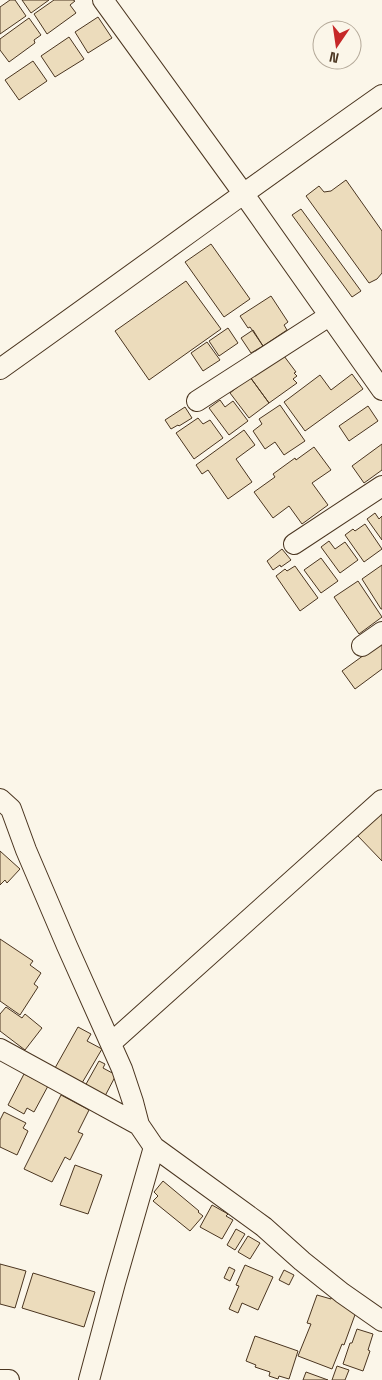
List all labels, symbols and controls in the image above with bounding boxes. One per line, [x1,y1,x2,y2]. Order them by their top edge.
north arrow [312,20,362,70]
text: N [327,48,341,67]

